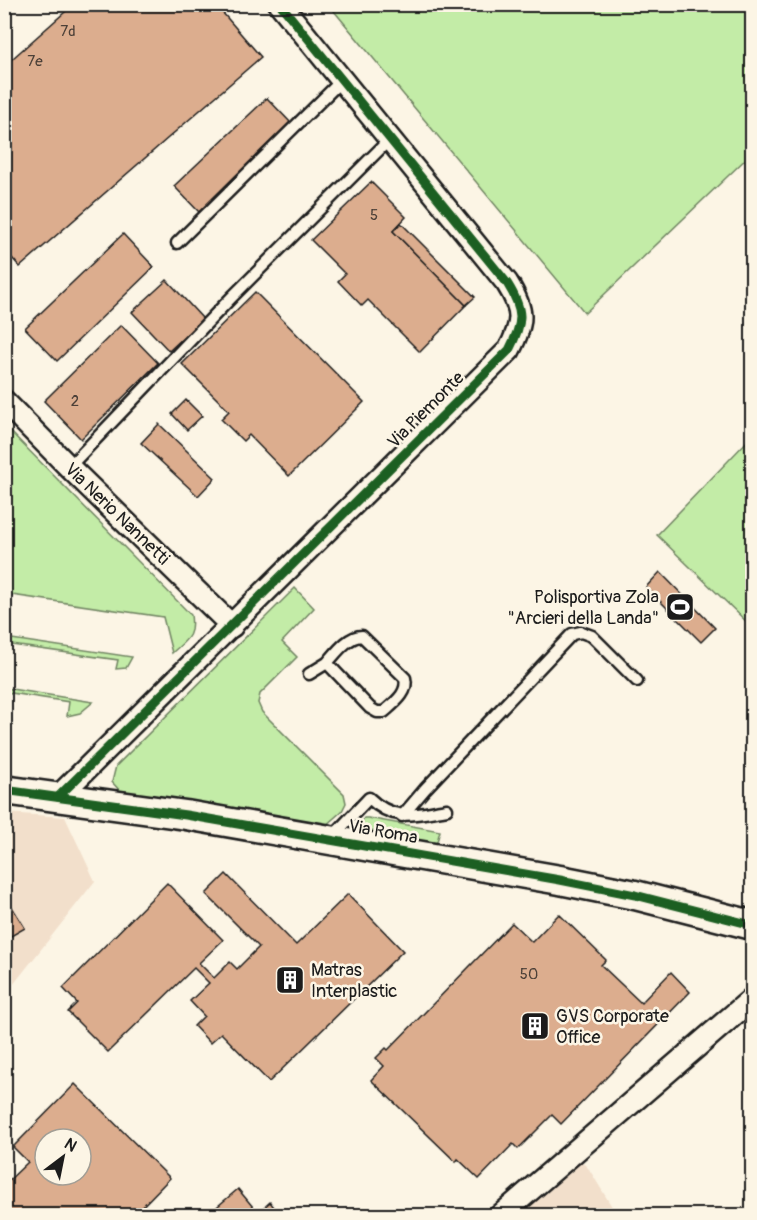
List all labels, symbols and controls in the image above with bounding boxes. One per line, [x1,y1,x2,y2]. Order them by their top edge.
house number: 7d [60,22,76,41]
house number: 7e [27,52,43,71]
house number: 5 [370,206,378,225]
street label: Via Piemonte [383,367,469,453]
house number: 2 [71,392,79,411]
street label: Via Nerio Nannetti [60,458,174,570]
place label: Polisportiva Zola "Arcieri della Landa" [507,586,659,630]
sports icon: Polisportiva Zola "Arcieri della Landa" [664,591,696,623]
street label: Via Roma [346,815,420,849]
place label: Matras Interplastic [311,959,397,1003]
building icon: Matras Interplastic [274,964,306,996]
house number: 50 [520,965,538,984]
place label: GVS Corporate Office [556,1005,669,1049]
building icon: GVS Corporate Office [519,1010,551,1042]
north arrow [33,1127,93,1187]
text: N [61,1134,80,1157]

